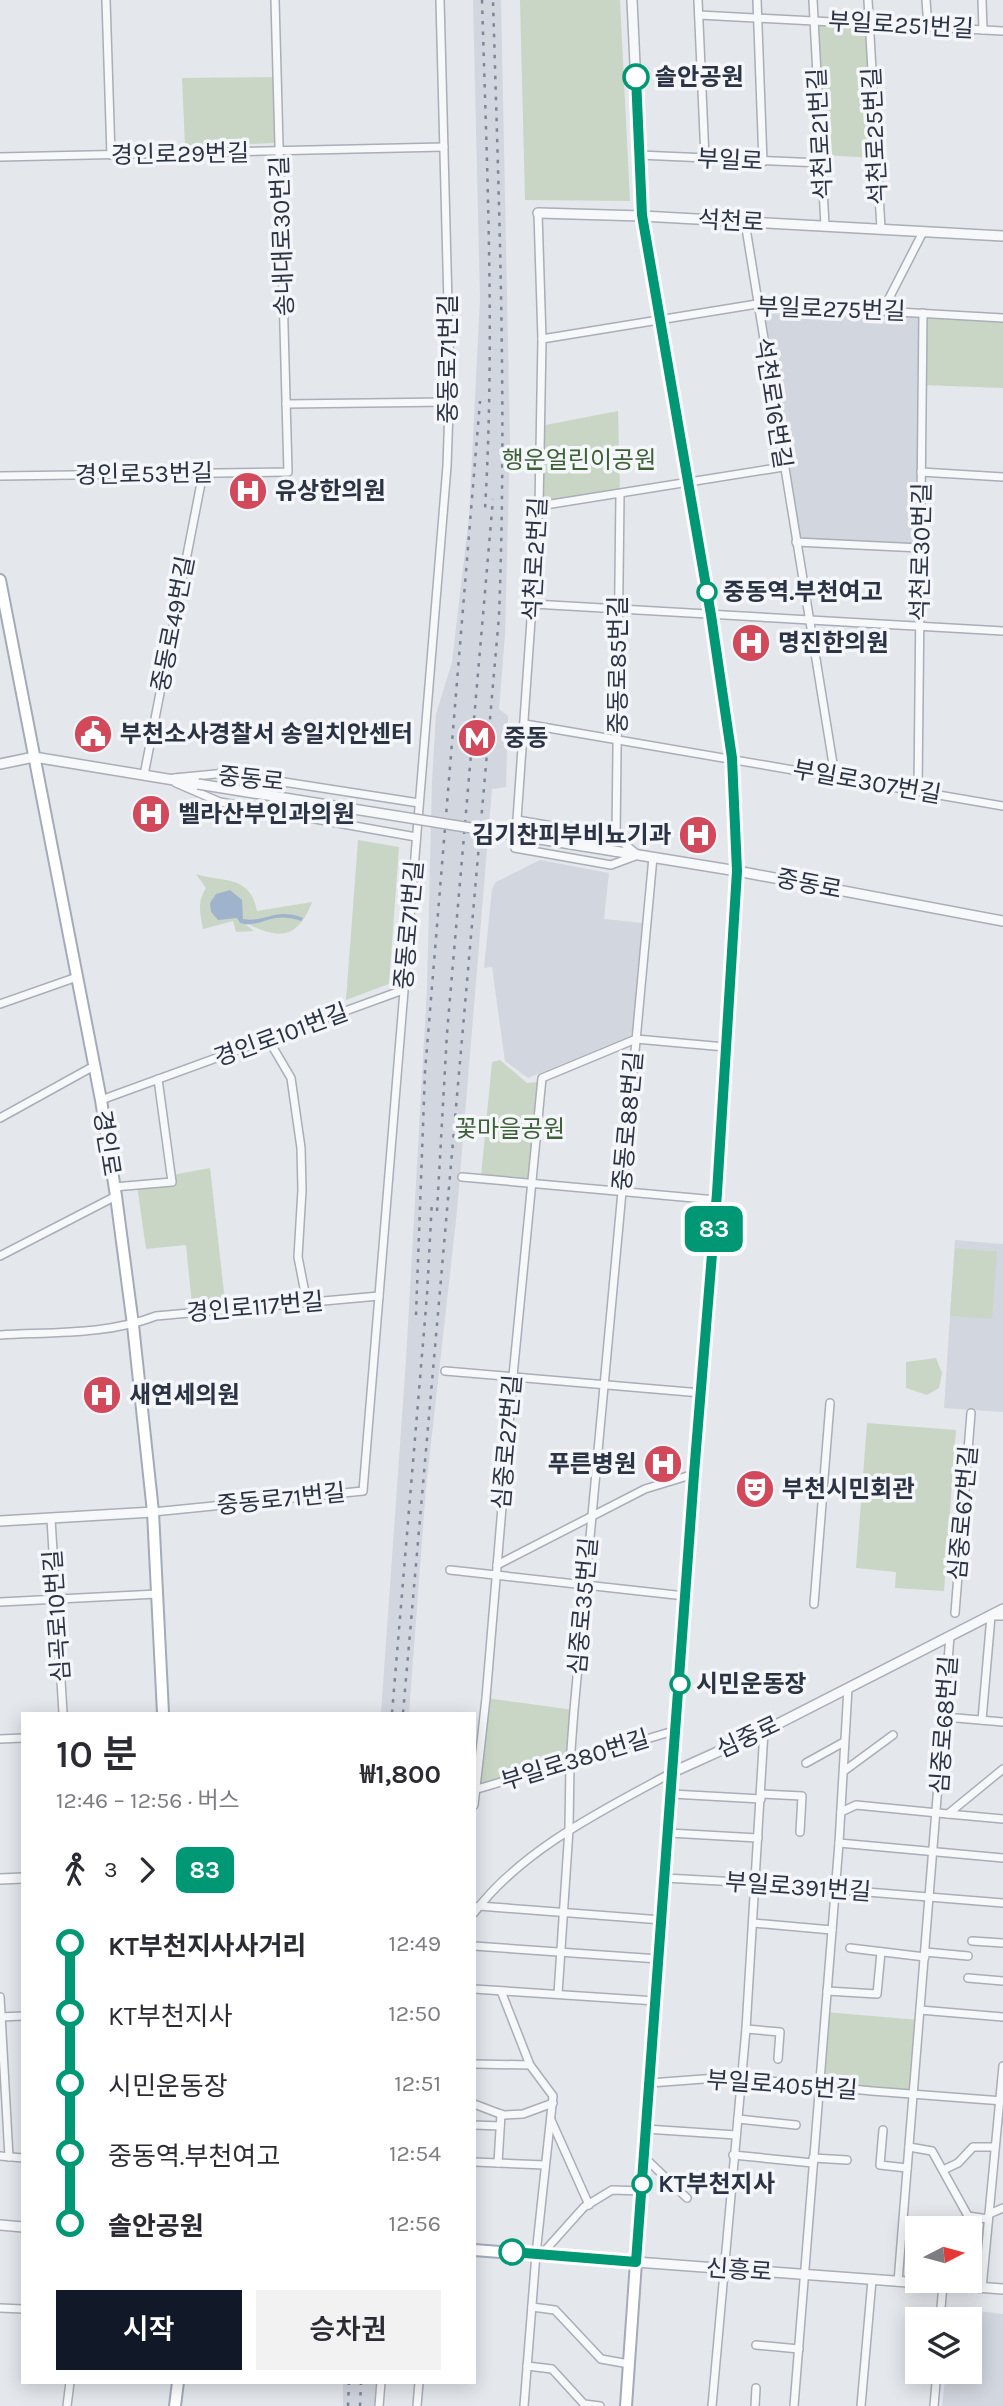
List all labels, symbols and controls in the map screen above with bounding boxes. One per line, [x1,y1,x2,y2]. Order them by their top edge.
street label: 부일로251번길 [827,7,975,43]
place label: 솔안공원 [655,63,743,91]
marker: 솔안공원 [623,64,649,90]
street label: 석천로25번길 [857,66,893,206]
street label: 석천로21번길 [803,67,837,201]
street label: 경인로29번길 [111,139,249,169]
street label: 부일로 [696,144,764,176]
street label: 송내대로30번길 [265,155,299,317]
street label: 석천로 [697,205,765,237]
street label: 부일로275번길 [756,292,906,326]
street label: 중동로71번길 [434,294,462,424]
street label: 석천로16번길 [749,336,797,470]
park label: 행운얼린이공원 [502,446,656,474]
street label: 경인로53번길 [75,459,213,489]
hospital icon: 유상한의원 [227,470,269,512]
place label: 유상한의원 [275,477,385,505]
street label: 석천로30번길 [906,482,936,622]
street label: 석천로2번길 [518,496,552,622]
street label: 중동로49번길 [146,554,200,694]
place label: 중동역.부천여고 [723,578,883,606]
marker: 중동역.부천여고 [697,582,717,602]
street label: 중동로85번길 [604,596,632,734]
hospital icon: 명진한의원 [730,622,772,664]
place label: 명진한의원 [778,629,888,657]
public building icon: 부천소사경찰서 송일치안센터 [72,713,114,755]
metro station icon: 중동 [456,717,498,759]
place label: 부천소사경찰서 송일치안센터 [120,720,413,748]
place label: 중동 [504,724,548,752]
street label: 부일로307번길 [791,755,943,809]
street label: 중동로 [217,762,285,796]
hospital icon: 벨라산부인과의원 [130,793,172,835]
place label: 벨라산부인과의원 [178,800,355,828]
hospital icon: 김기찬피부비뇨기과 [677,814,719,856]
place label: 김기찬피부비뇨기과 [472,821,671,849]
street label: 중동로71번길 [389,859,429,991]
street label: 중동로 [774,864,844,904]
street label: 경인로101번길 [210,998,352,1072]
street label: 중동로88번길 [608,1050,648,1192]
street label: 경인로 [88,1108,126,1178]
park label: 꽃마을공원 [455,1115,565,1143]
line badge: 83 [682,1206,746,1252]
text: 83 [699,1215,729,1243]
street label: 경인로117번길 [185,1287,325,1327]
street label: 심중로27번길 [487,1373,527,1511]
hospital icon: 새연세의원 [81,1374,123,1416]
place label: 새연세의원 [129,1381,239,1409]
hospital icon: 푸른병원 [642,1443,684,1485]
street label: 심중로67번길 [943,1444,983,1582]
place label: 푸른병원 [548,1450,636,1478]
theatre icon: 부천시민회관 [734,1468,776,1510]
place label: 부천시민회관 [782,1475,914,1503]
street label: 중동로71번길 [215,1478,347,1520]
street label: 심중로35번길 [563,1536,603,1676]
street label: 심곡로10번길 [38,1549,76,1683]
street label: 심중로68번길 [925,1655,963,1795]
place label: 시민운동장 [696,1670,806,1698]
marker: 시민운동장 [670,1674,690,1694]
street label: 심중로 [712,1710,784,1764]
street label: 부일로380번길 [497,1724,653,1796]
text: 10 분 [56,1732,137,1777]
text: ₩1,800 [360,1759,441,1790]
text: 12:46 – 12:56 · 버스 [56,1787,240,1814]
icon: walk [56,1851,94,1889]
icon: forward [128,1851,166,1889]
text: 3 [104,1856,118,1883]
text: 83 [190,1856,220,1884]
street label: 부일로391번길 [724,1868,872,1906]
text: 12:49 [389,1930,441,1957]
text: KT부천지사사거리 [108,1931,306,1962]
text: 12:50 [388,2000,441,2027]
text: KT부천지사 [108,2001,233,2032]
street label: 부일로405번길 [705,2066,859,2104]
text: 12:51 [394,2070,441,2097]
text: 시민운동장 [108,2071,228,2102]
text: 12:54 [389,2140,441,2167]
text: 중동역.부천여고 [108,2141,280,2172]
place label: KT부천지사 [658,2170,775,2198]
marker: KT부천지사 [632,2174,652,2194]
text: 12:56 [389,2210,441,2237]
text: 솔안공원 [108,2211,204,2242]
north arrow [905,2216,982,2292]
map controls [905,2216,982,2384]
unlabelled marker [499,2239,525,2265]
street label: 신흥로 [705,2254,773,2286]
button: 시작 [56,2290,242,2370]
button: 승차권 [256,2290,441,2370]
button: layers [905,2307,982,2384]

